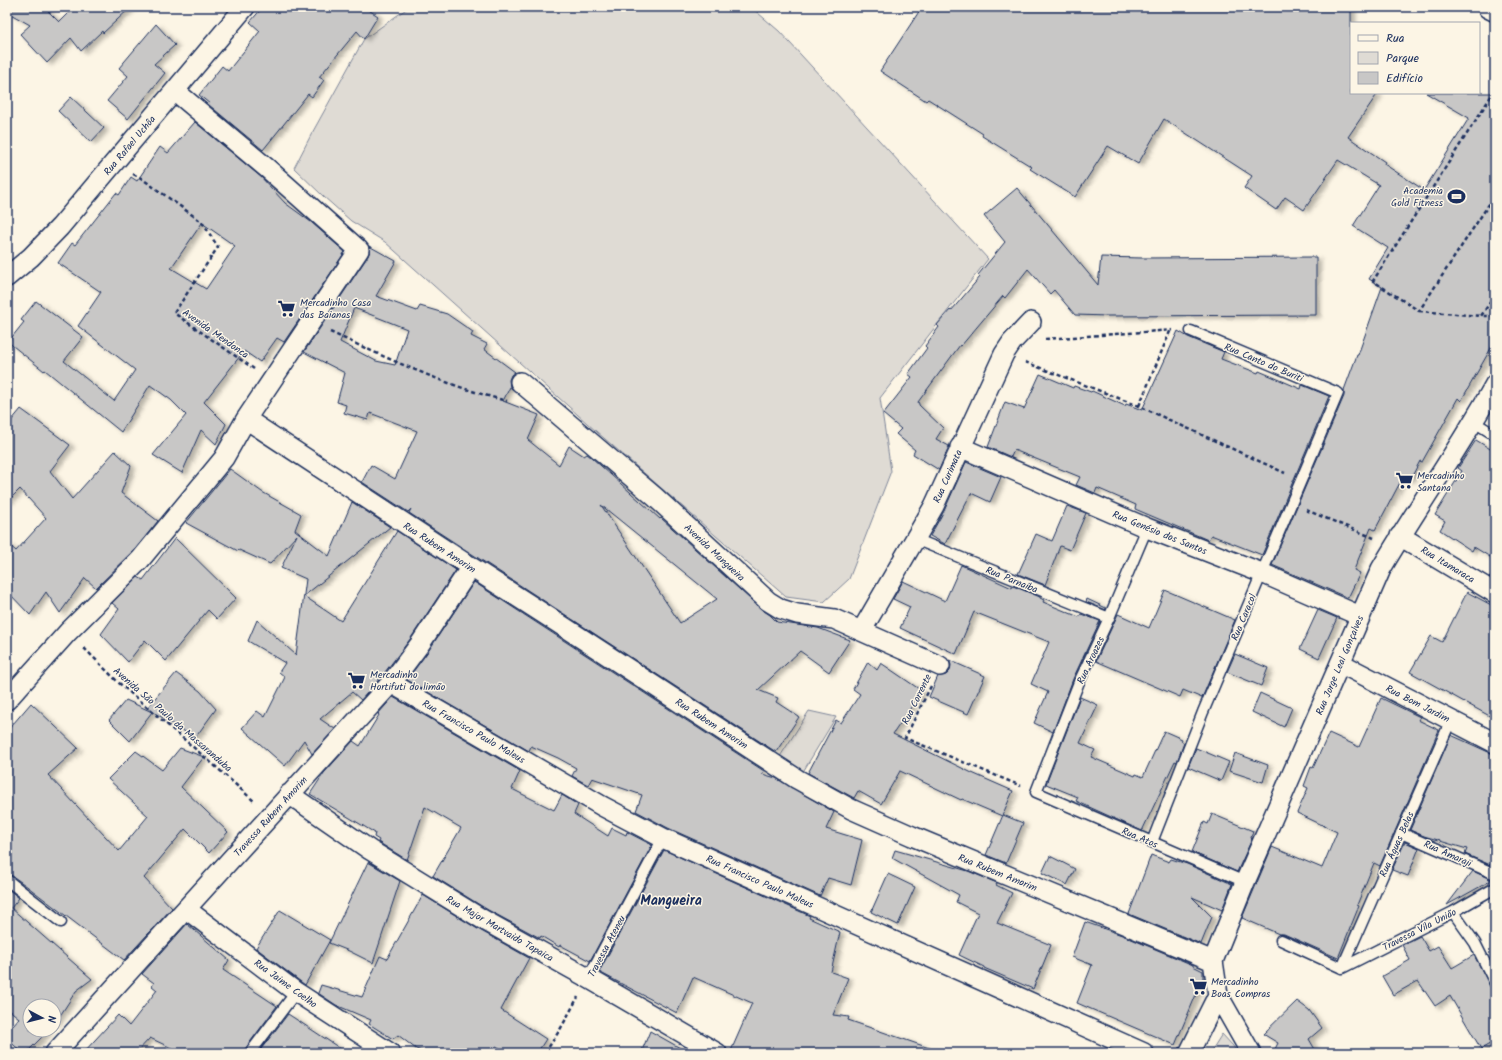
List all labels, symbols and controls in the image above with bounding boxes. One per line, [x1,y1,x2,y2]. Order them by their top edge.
legend [1350,22,1480,94]
text: Rua [1386,29,1405,48]
text: Parque [1386,49,1420,68]
text: Edifício [1386,69,1423,88]
street label: Rua Rafael Uchôa [100,112,160,179]
place label: Academia Gold Fitness [1391,183,1444,211]
sports icon: Academia Gold Fitness [1446,186,1466,206]
place label: Mercadinho Casa das Baianas [300,295,371,323]
supermarket icon: Mercadinho Casa das Baianas [277,298,297,318]
street label: Avenida Mendonca [179,305,252,363]
street label: Rua Canto do Buriti [1222,339,1306,387]
street label: Rua Curimata [929,447,967,506]
place label: Mercadinho Santana [1417,468,1465,496]
supermarket icon: Mercadinho Santana [1394,471,1414,491]
street label: Rua Genésio dos Santos [1110,507,1210,559]
street label: Rua Rubem Amorim [400,518,479,577]
street label: Avenida Mangueira [680,520,749,586]
street label: Rua Itamaraca [1417,542,1478,588]
street label: Rua Parnaiba [983,562,1040,598]
street label: Rua Caracol [1227,591,1261,643]
street label: Rua Jorge Leal Gonçalves [1312,612,1368,718]
street label: Rua Aroazes [1073,633,1109,687]
street label: Avenida São Paulo da Massaranduba [109,663,236,776]
place label: Mercadinho Hortifuti do limão [370,667,446,695]
supermarket icon: Mercadinho Hortifuti do limão [347,670,367,690]
street label: Rua Corrente [898,671,936,728]
street label: Rua Bom Jardim [1383,681,1452,727]
street label: Rua Rubem Amorim [672,694,751,753]
street label: Rua Francisco Paulo Maleus [419,696,529,768]
street label: Travessa Rubem Amorim [230,773,311,861]
street label: Rua Águas Belas [1375,808,1419,880]
street label: Rua Atos [1119,823,1161,853]
street label: Rua Amaraji [1421,836,1475,872]
street label: Rua Rubem Amorim [956,850,1040,896]
street label: Rua Francisco Paulo Maleus [703,851,817,913]
district label: Mangueira [640,890,702,912]
street label: Rua Major Martvaido Tapaica [443,891,557,966]
street label: Travessa Vila União [1380,904,1460,955]
street label: Travessa Ateneu [584,912,630,980]
street label: Rua Jaime Coelho [250,955,321,1013]
place label: Mercadinho Boas Compras [1211,974,1271,1002]
supermarket icon: Mercadinho Boas Compras [1188,977,1208,997]
north arrow [22,998,62,1038]
text: N [42,1015,60,1024]

